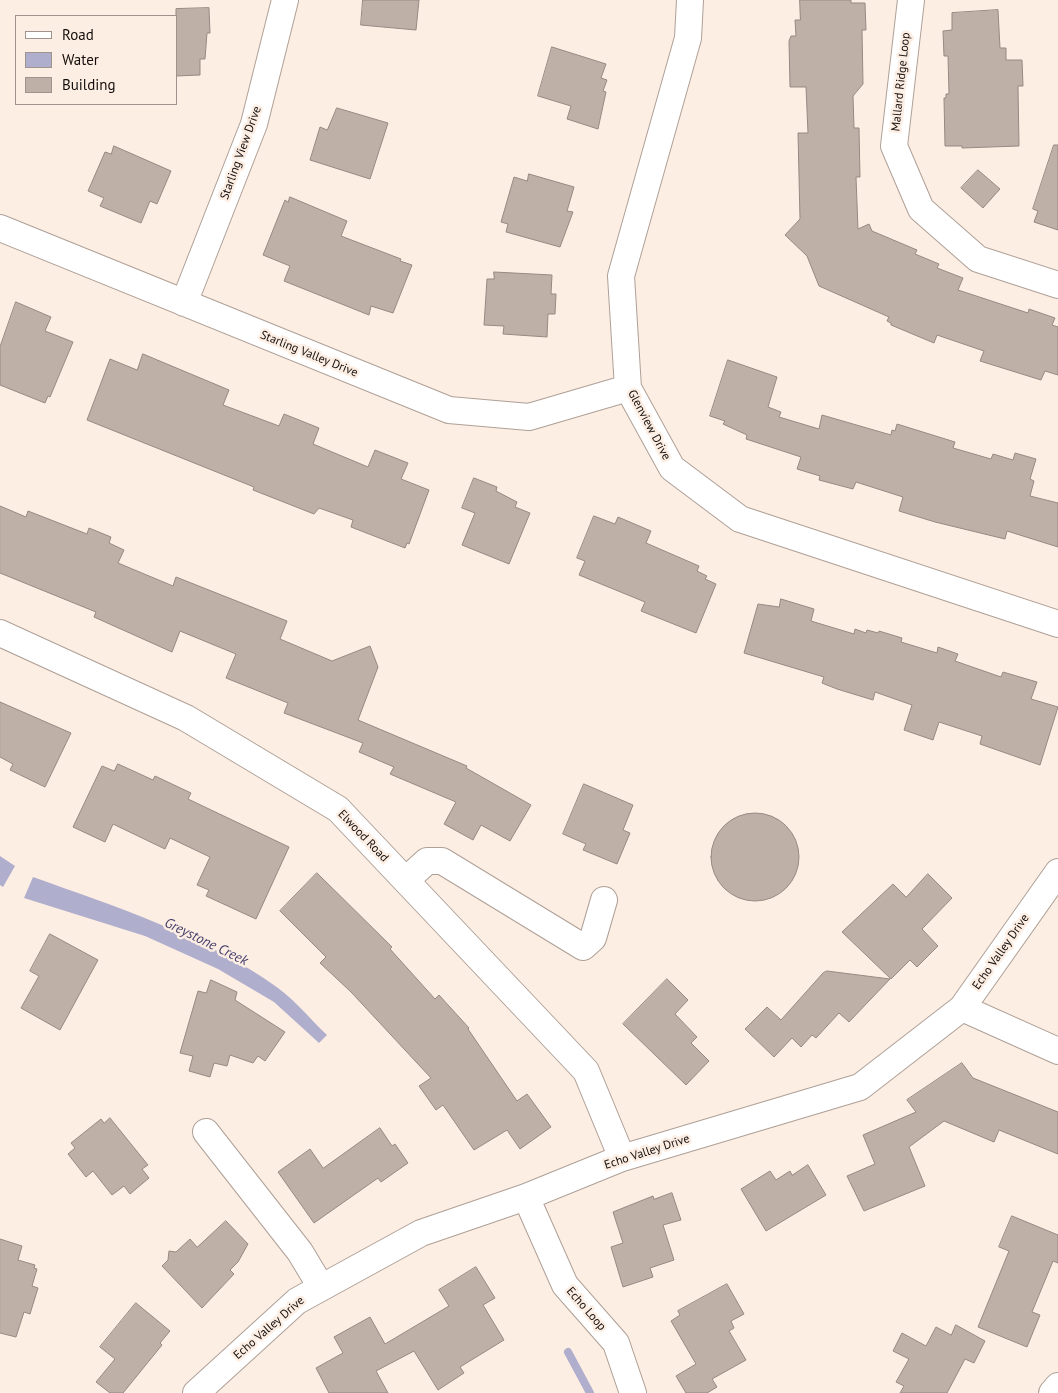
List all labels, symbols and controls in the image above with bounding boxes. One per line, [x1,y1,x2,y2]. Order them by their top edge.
legend [15,15,178,105]
text: Road [62,25,94,44]
street label: Mallard Ridge Loop [889,32,913,132]
text: Water [62,50,99,69]
text: Building [62,75,116,94]
street label: Starling View Drive [217,104,265,202]
street label: Starling Valley Drive [258,328,360,380]
street label: Glenview Drive [624,387,674,463]
street label: Elwood Road [335,807,391,865]
street label: Echo Valley Drive [970,912,1032,992]
water label: Greystone Creek [161,915,251,969]
street label: Echo Valley Drive [603,1131,691,1173]
street label: Echo Loop [563,1284,609,1334]
street label: Echo Valley Drive [231,1293,307,1363]

